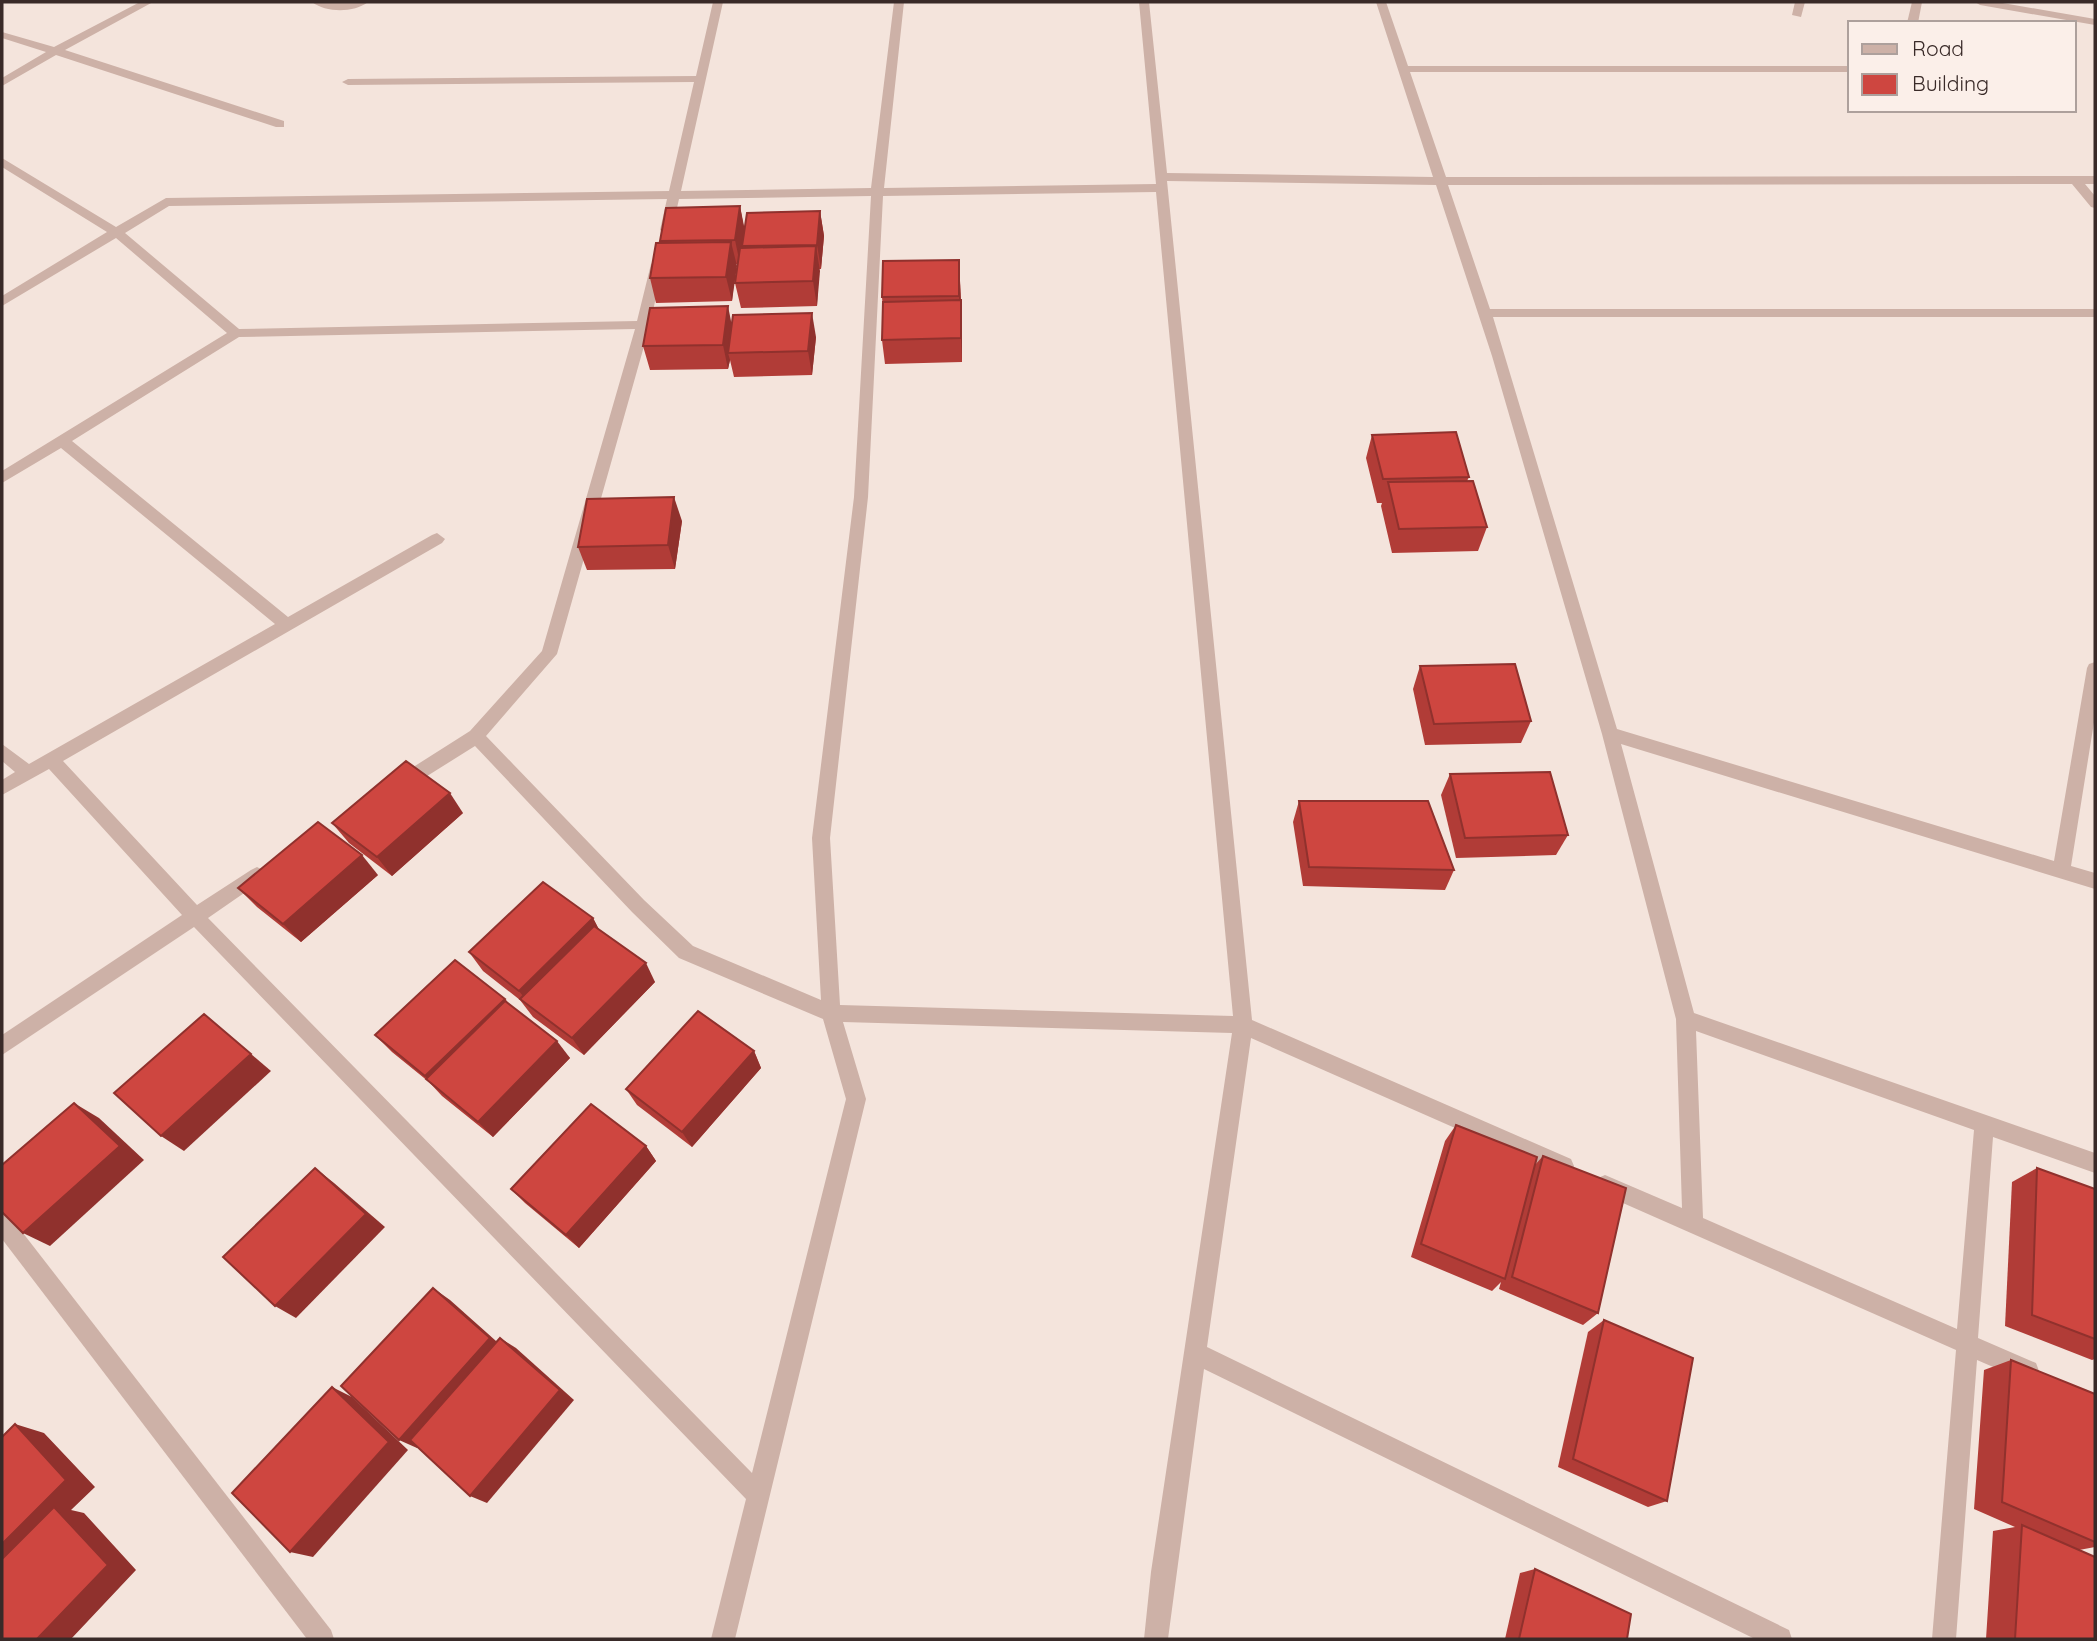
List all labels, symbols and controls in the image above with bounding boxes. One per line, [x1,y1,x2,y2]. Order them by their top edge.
legend [1848,21,2076,112]
text: Road [1912,35,1964,61]
text: Building [1912,70,1989,96]

